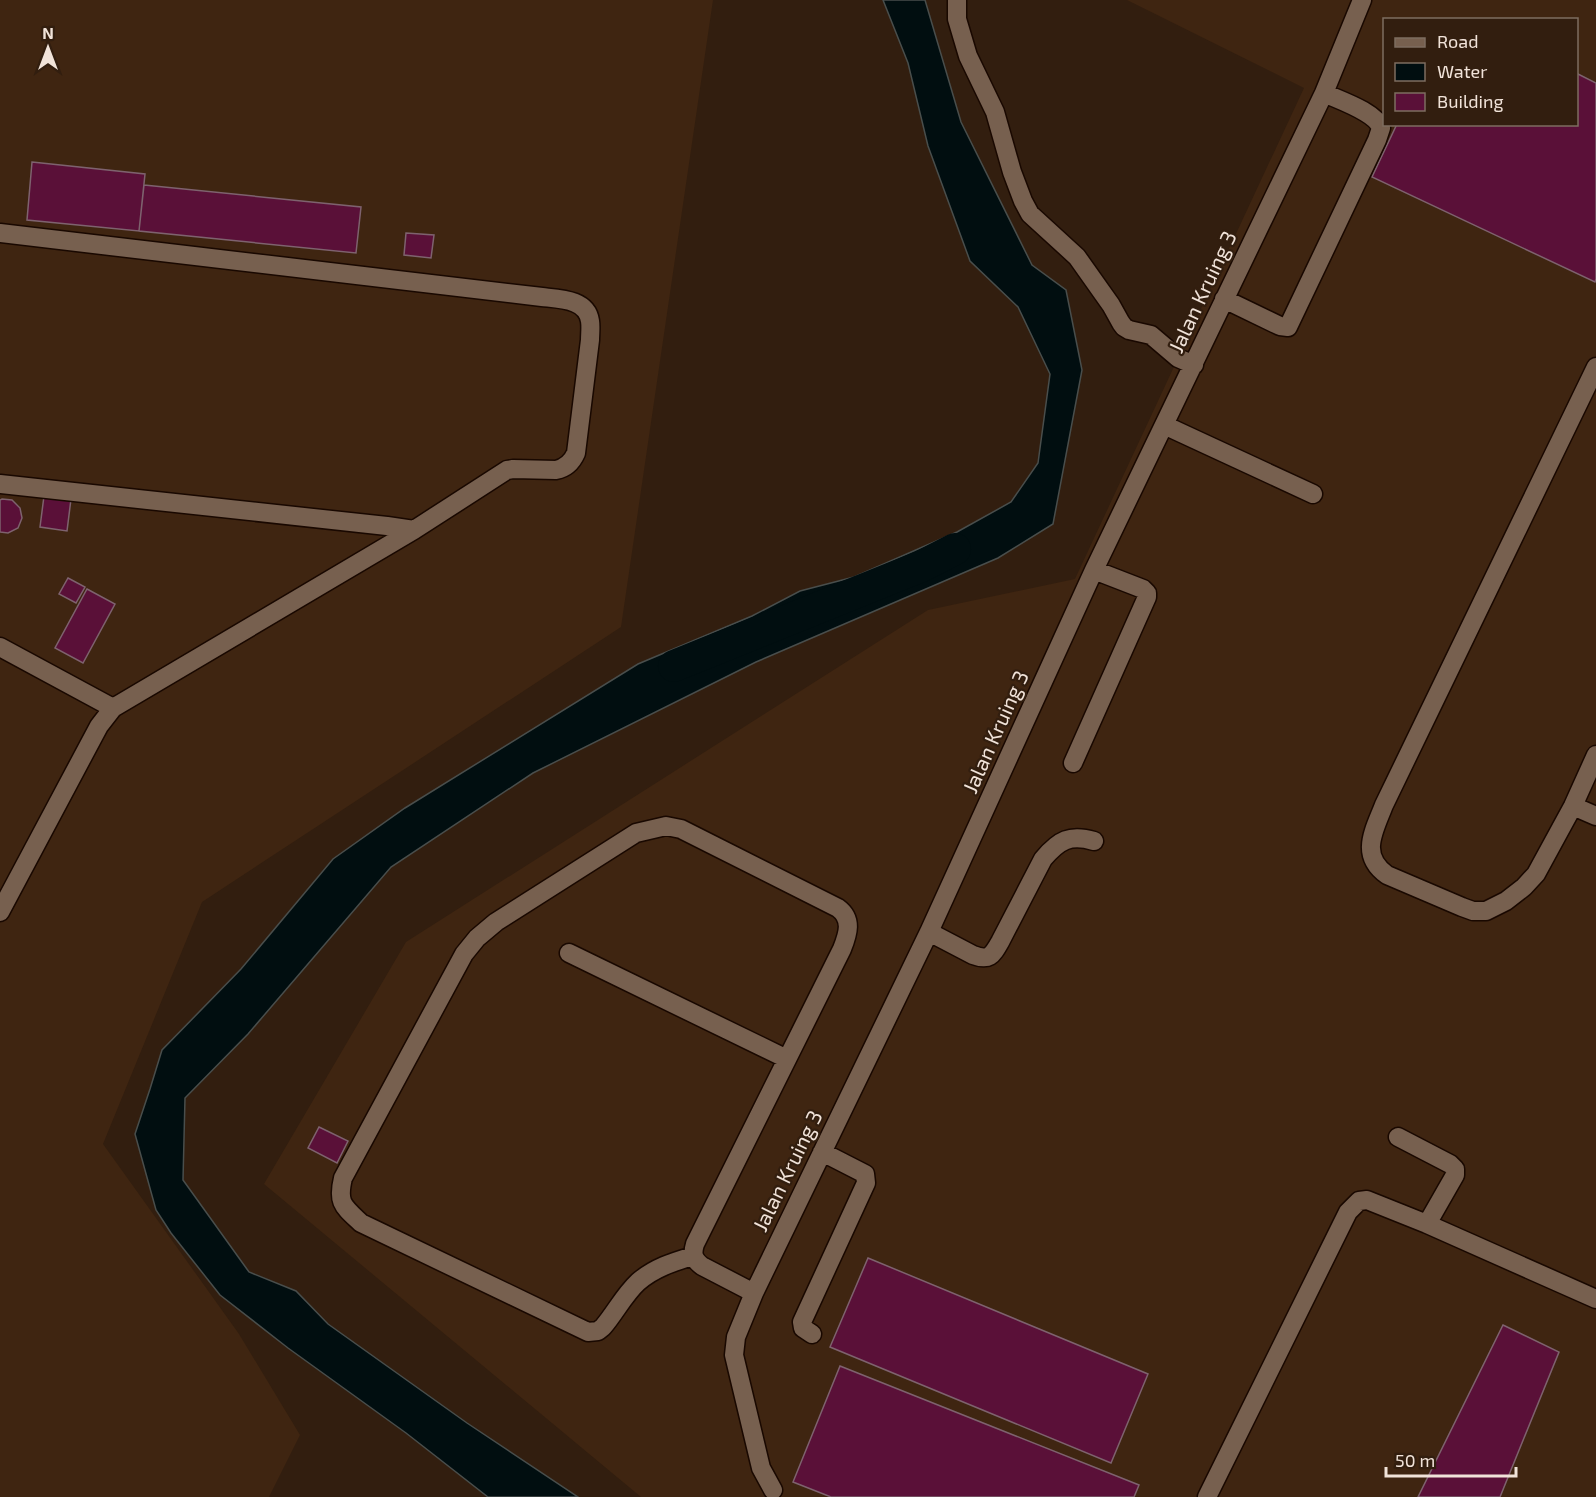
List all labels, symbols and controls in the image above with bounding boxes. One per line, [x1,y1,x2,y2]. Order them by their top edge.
north arrow [18,18,78,78]
legend [1383,18,1578,126]
text: N [42,23,54,42]
text: Road [1437,30,1478,52]
text: Water [1437,60,1487,82]
text: Building [1437,90,1504,112]
street label: Jalan Kruing 3 [1163,226,1241,356]
street label: Jalan Kruing 3 [956,666,1033,797]
street label: Jalan Kruing 3 [747,1106,827,1235]
scale bar [1386,1440,1516,1478]
text: 50 m [1395,1449,1435,1471]

